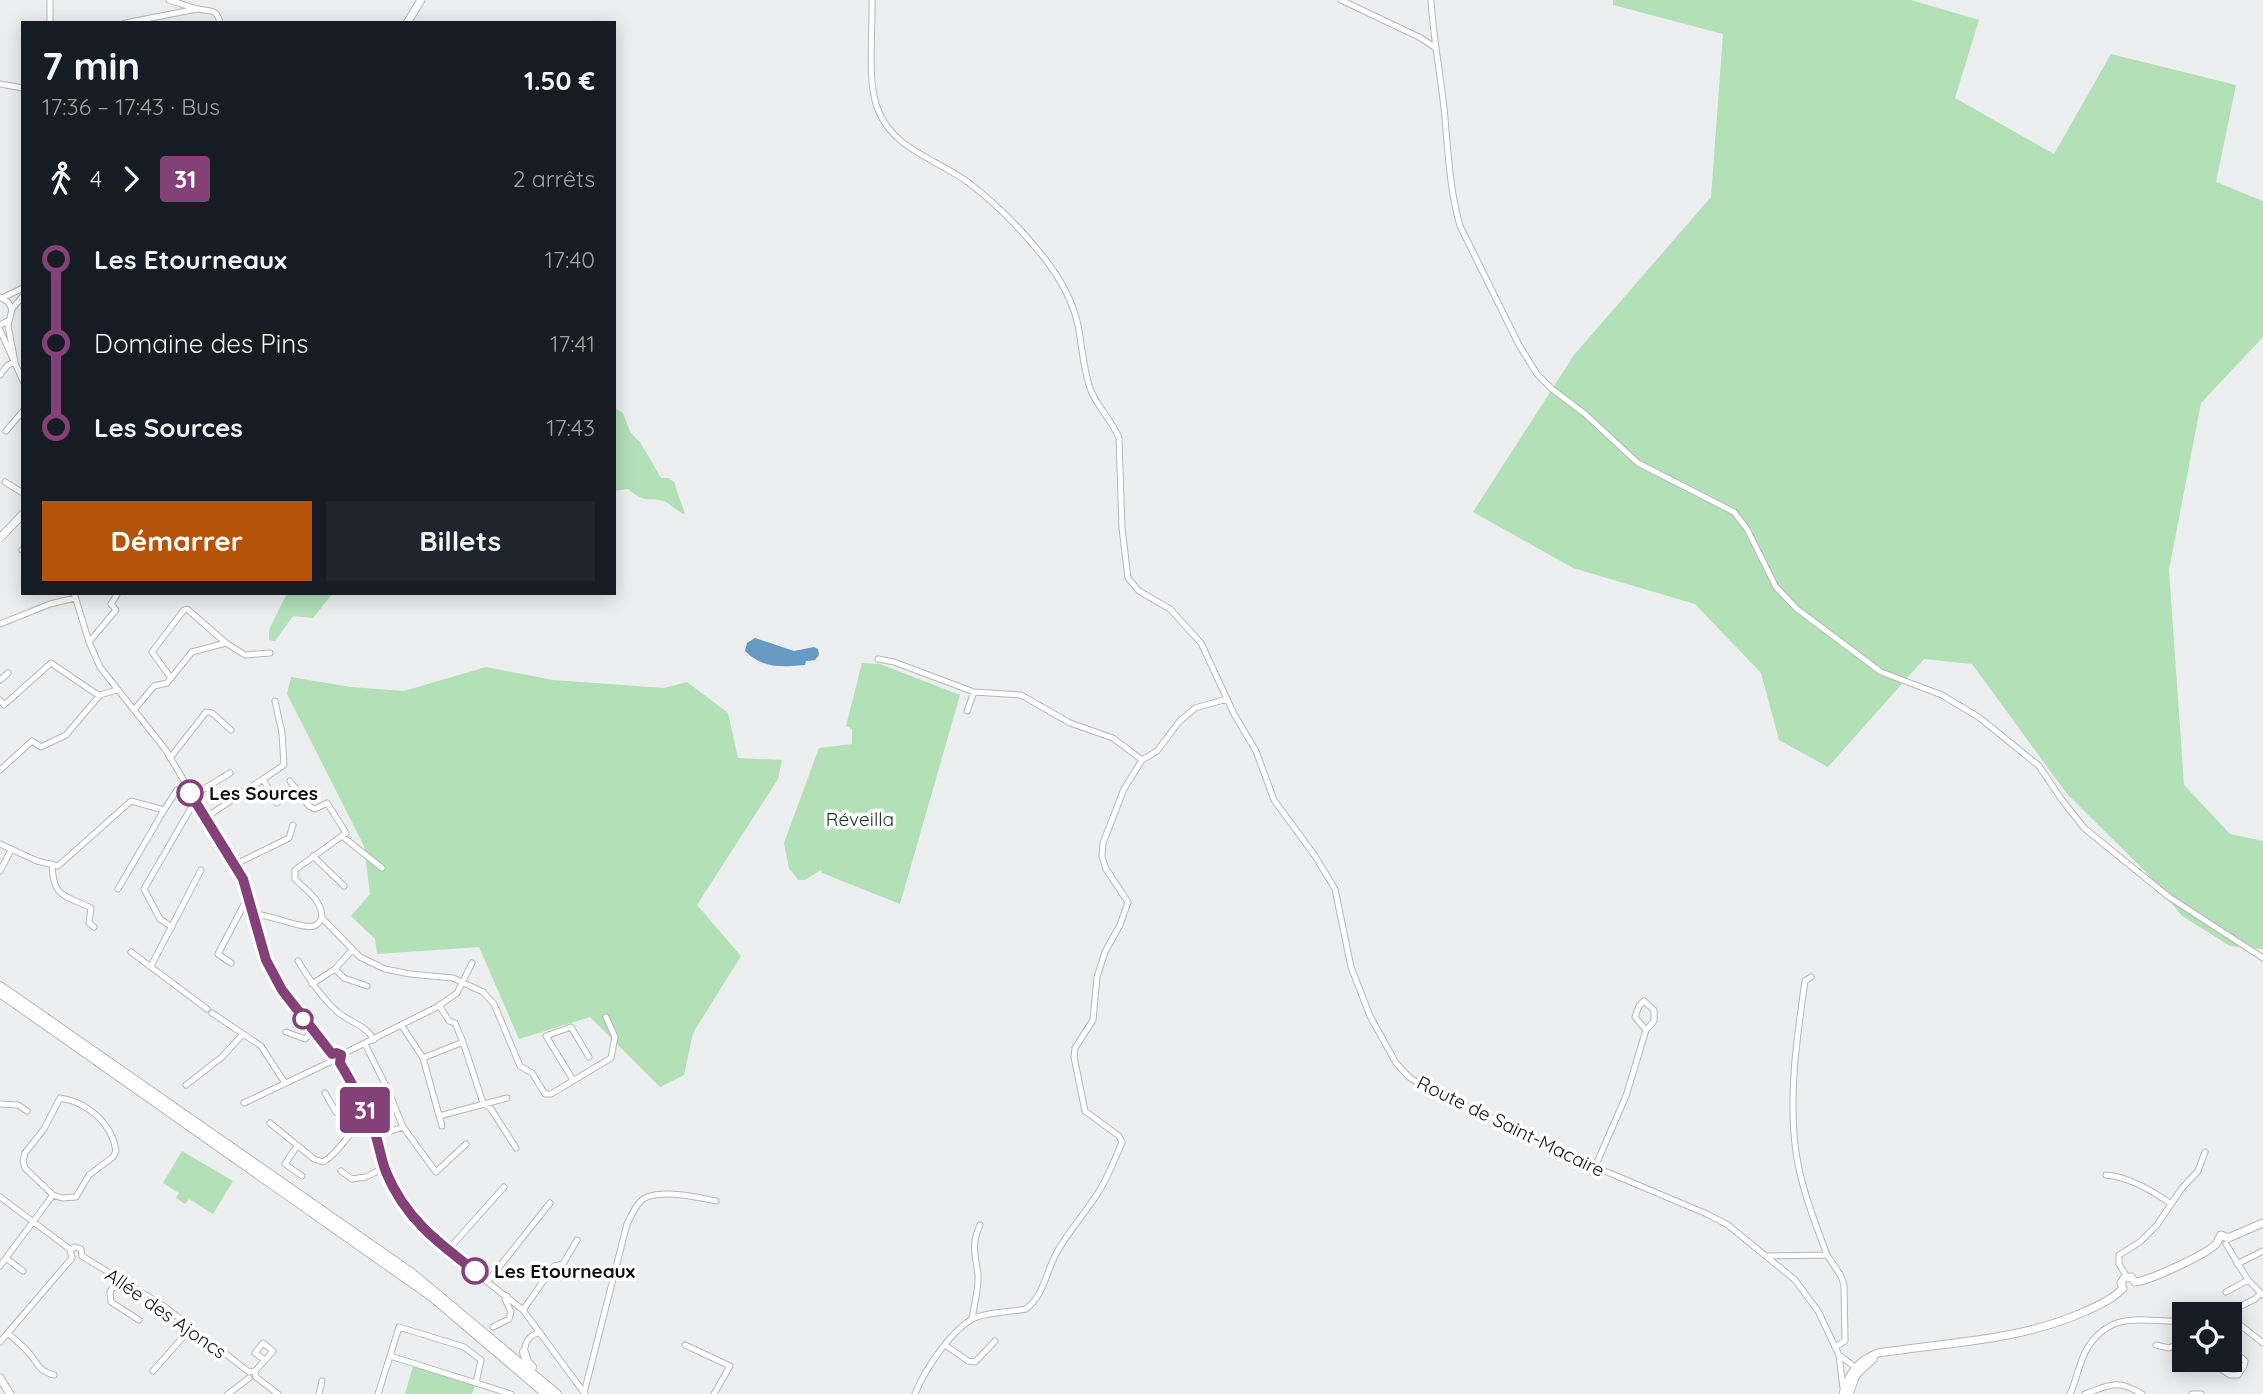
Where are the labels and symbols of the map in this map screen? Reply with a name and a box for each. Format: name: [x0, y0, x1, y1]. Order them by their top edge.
marker: Les Sources: [177, 780, 203, 806]
place label: Les Sources: [209, 781, 318, 805]
park label: Réveilla: [826, 807, 894, 831]
unlabelled marker: [293, 1009, 313, 1029]
street label: Route de Saint-Macaire: [1413, 1070, 1609, 1182]
line badge: 31: [334, 1087, 396, 1133]
marker: Les Etourneaux: [462, 1258, 488, 1284]
place label: Les Etourneaux: [494, 1259, 635, 1283]
street label: Allée des Ajoncs: [101, 1262, 231, 1364]

